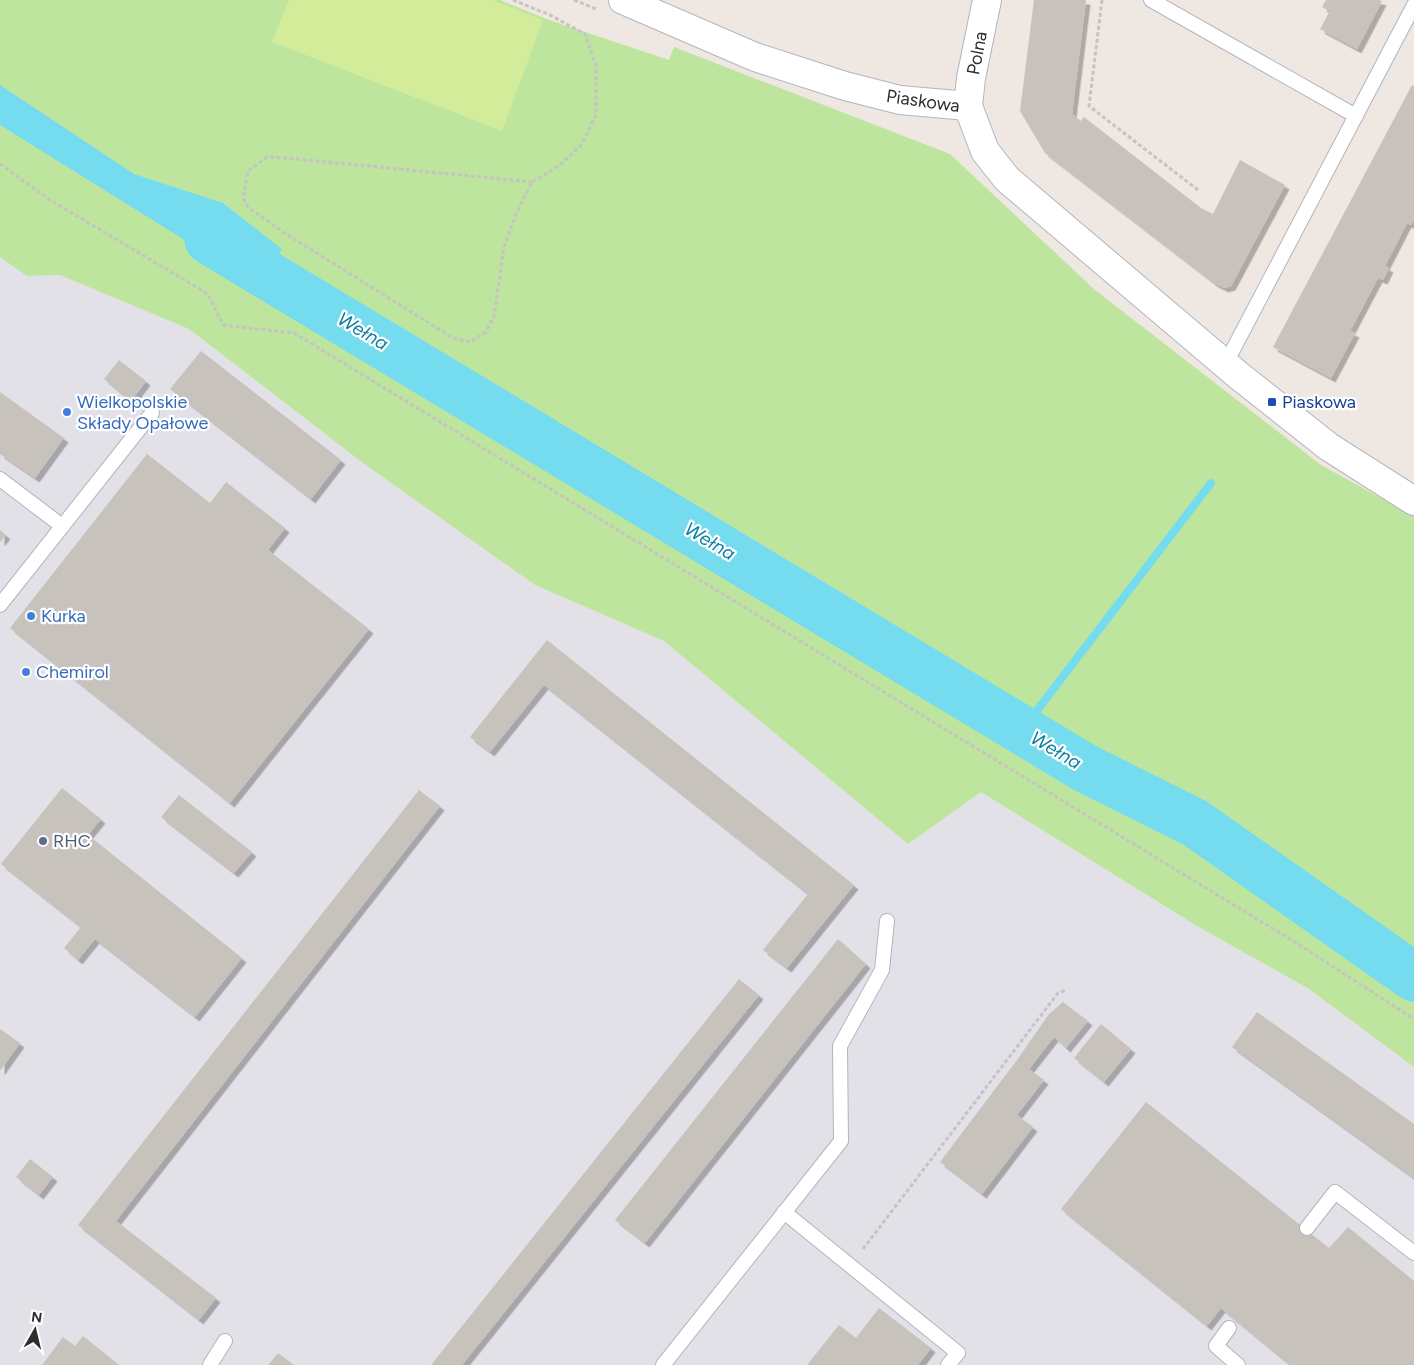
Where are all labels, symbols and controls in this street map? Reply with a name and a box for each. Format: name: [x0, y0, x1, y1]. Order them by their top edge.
street label: Polna: [962, 29, 992, 77]
street label: Piaskowa: [885, 85, 961, 117]
water label: Wełna: [334, 307, 392, 355]
place label: Wielkopolskie Składy Opałowe: [77, 391, 208, 434]
place label: Piaskowa: [1282, 391, 1356, 413]
marker: Piaskowa: [1266, 396, 1278, 408]
marker: Wielkopolskie Składy Opałowe: [61, 406, 73, 418]
water label: Wełna: [681, 517, 739, 565]
place label: Kurka: [41, 605, 86, 627]
marker: Kurka: [25, 610, 37, 622]
place label: Chemirol: [36, 661, 109, 683]
marker: Chemirol: [20, 666, 32, 678]
water label: Wełna: [1027, 726, 1085, 774]
place label: RHC: [53, 830, 91, 852]
marker: RHC: [37, 835, 49, 847]
north arrow: [10, 1305, 60, 1355]
text: N: [30, 1308, 43, 1327]

